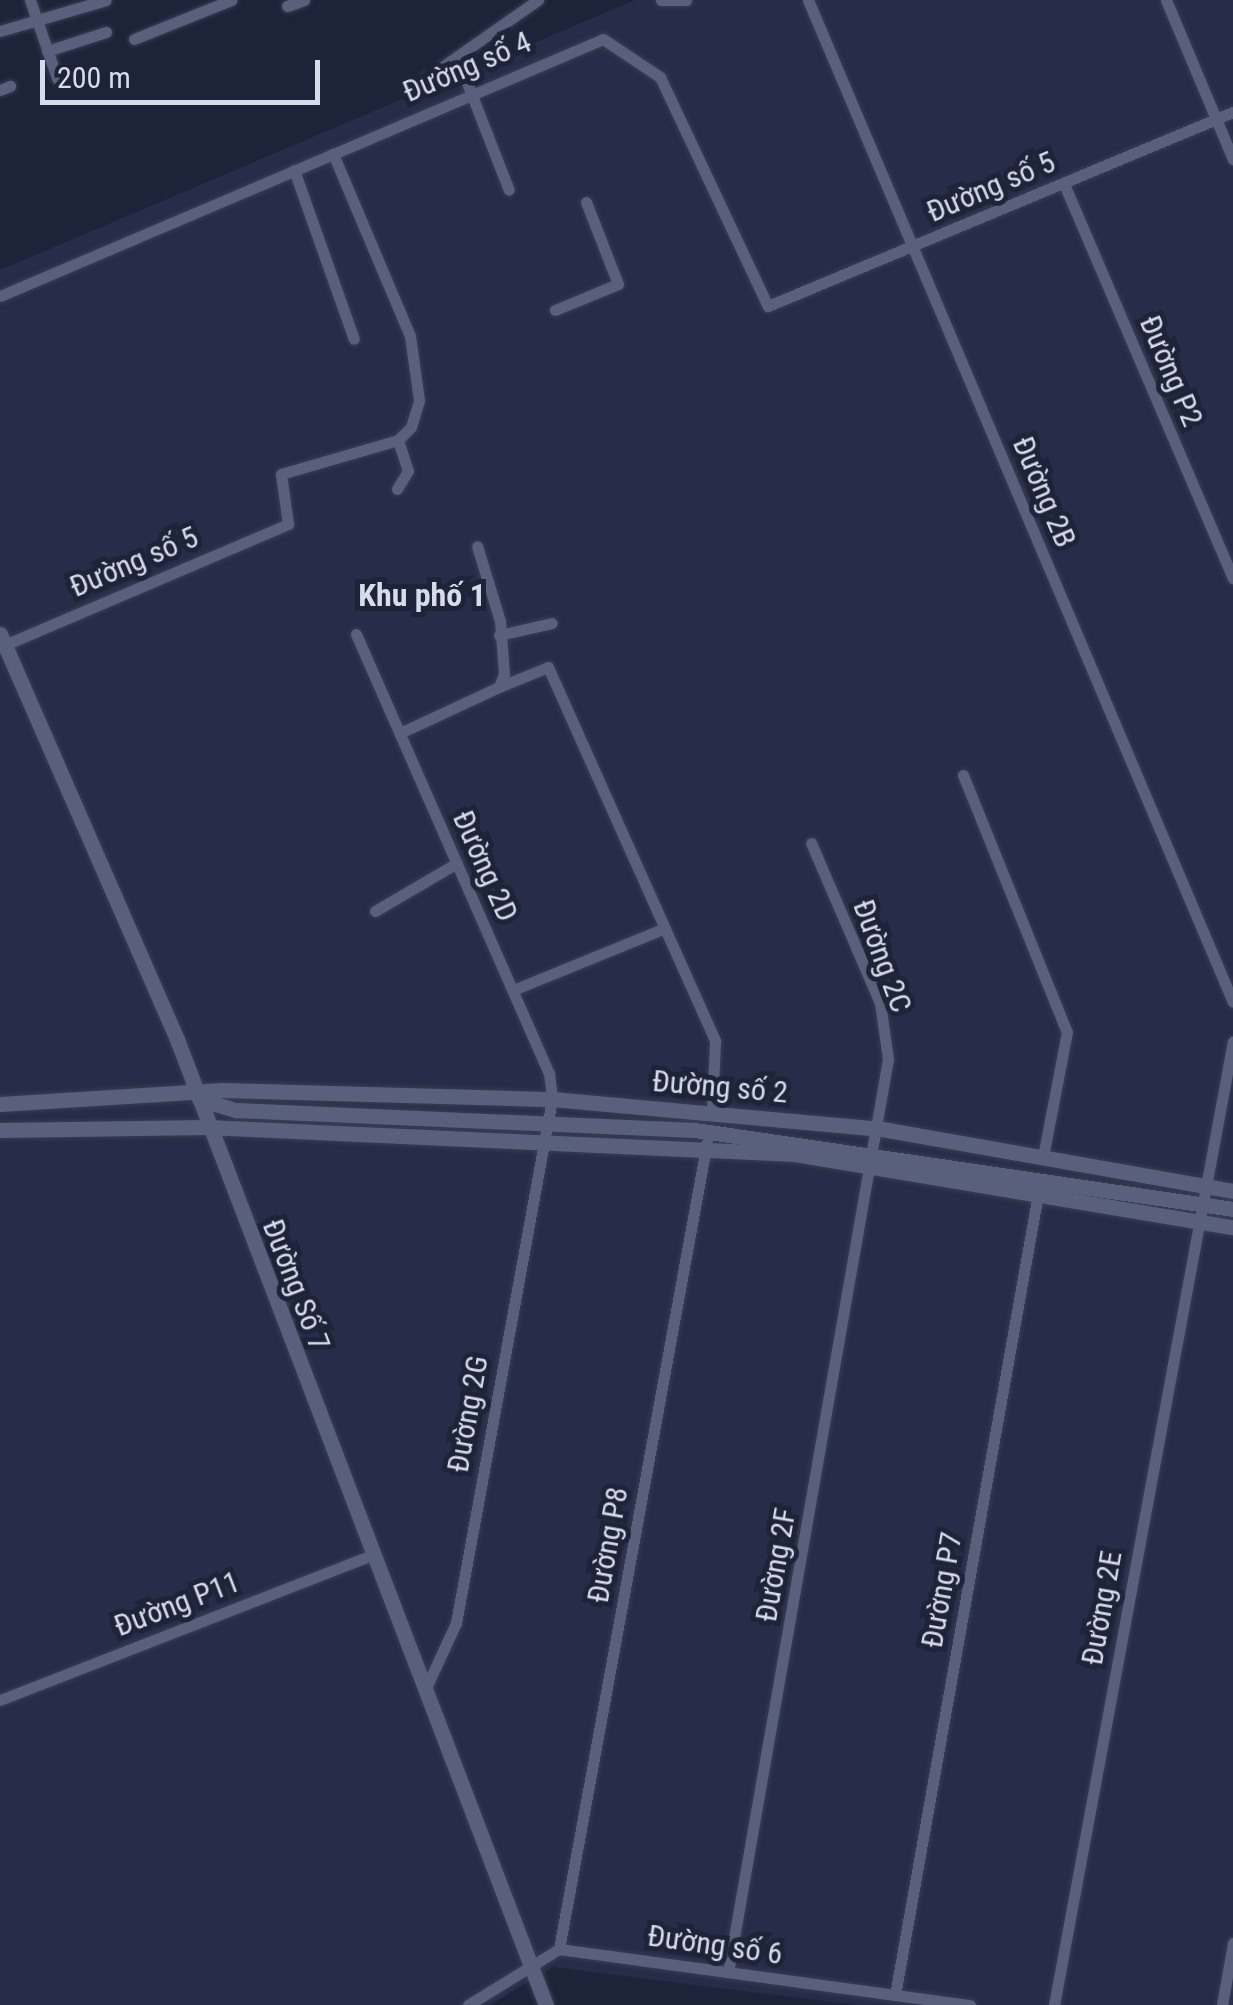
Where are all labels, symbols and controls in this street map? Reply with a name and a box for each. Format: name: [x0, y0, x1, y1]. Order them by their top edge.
street label: Đường số 4: [397, 24, 537, 110]
scale bar: [45, 40, 325, 102]
text: 200 m: [57, 60, 131, 95]
street label: Đường số 5: [921, 144, 1061, 230]
street label: Đường P2: [1132, 310, 1210, 432]
street label: Đường 2B: [1005, 431, 1083, 553]
street label: Đường số 5: [64, 519, 204, 605]
district label: Khu phố 1: [358, 576, 486, 614]
street label: Đường 2D: [445, 805, 525, 927]
street label: Đường 2C: [845, 895, 919, 1017]
street label: Đường số 2: [651, 1063, 789, 1111]
street label: Đường Số 7: [255, 1214, 337, 1356]
street label: Đường 2G: [440, 1353, 496, 1475]
street label: Đường P8: [580, 1484, 636, 1606]
street label: Đường 2F: [748, 1505, 804, 1625]
street label: Đường P7: [914, 1529, 970, 1651]
street label: Đường 2E: [1074, 1548, 1130, 1668]
street label: Đường P11: [109, 1564, 245, 1644]
street label: Đường số 6: [645, 1918, 785, 1972]

